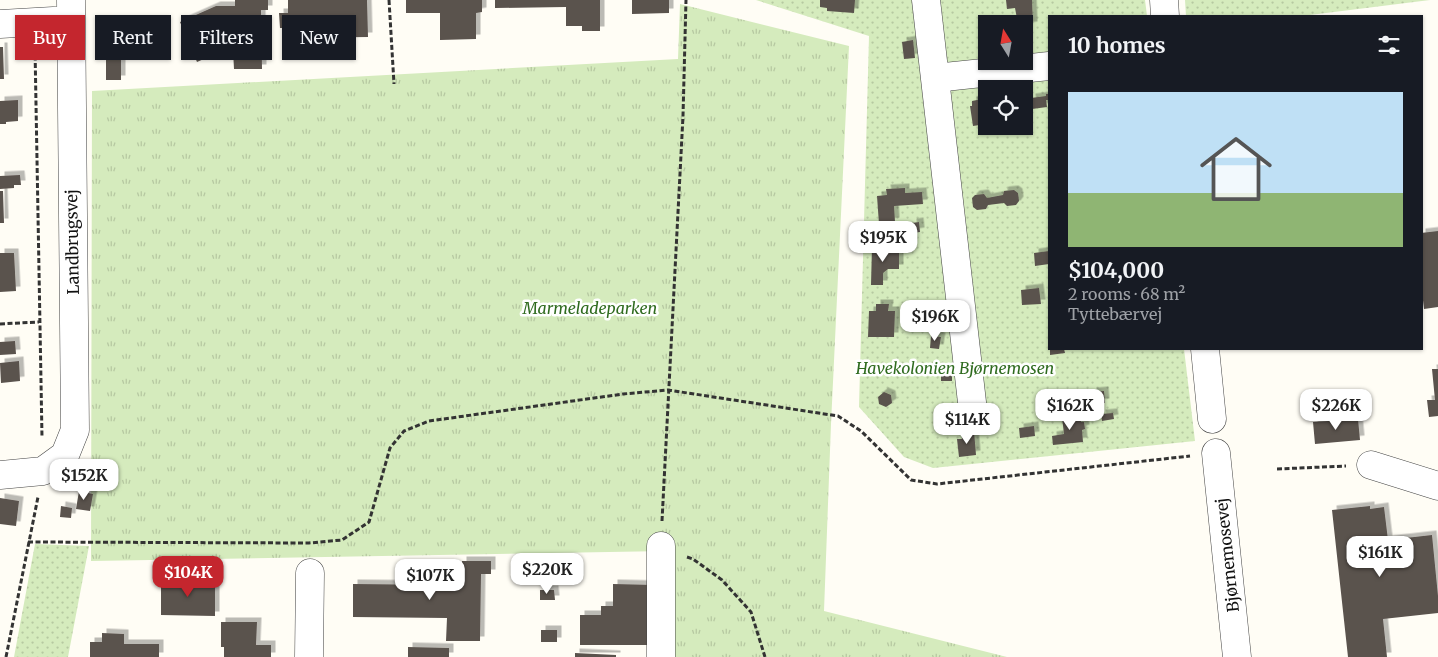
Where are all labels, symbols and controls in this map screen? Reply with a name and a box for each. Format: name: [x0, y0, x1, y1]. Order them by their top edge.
chip: Buy: [15, 15, 85, 60]
chip: Rent: [95, 15, 171, 60]
chip: Filters: [181, 15, 272, 60]
chip: New: [282, 15, 356, 60]
north arrow: [978, 15, 1032, 70]
map controls: [978, 15, 1033, 135]
icon: filters: [1375, 31, 1403, 59]
text: 10 homes: [1068, 32, 1166, 59]
button: locate: [978, 80, 1033, 135]
icon: home: [1191, 124, 1281, 214]
street label: Landbrugsvej: [61, 189, 83, 295]
pin: $195K: [848, 220, 918, 263]
text: $195K: [859, 227, 907, 247]
text: $104,000: [1068, 257, 1164, 284]
text: 2 rooms · 68 m²: [1068, 284, 1185, 304]
park label: Marmeladeparken: [522, 298, 657, 318]
pin: $196K: [900, 300, 970, 342]
text: Tyttebærvej: [1068, 304, 1162, 324]
text: $196K: [911, 306, 959, 326]
park label: Havekolonien Bjørnemosen: [855, 358, 1054, 378]
pin: $162K: [1035, 388, 1105, 431]
pin: $226K: [1301, 388, 1371, 431]
text: $162K: [1046, 395, 1094, 415]
text: $226K: [1311, 395, 1361, 415]
pin: $114K: [932, 402, 1002, 445]
text: $114K: [944, 409, 990, 429]
pin: $152K: [49, 458, 119, 501]
text: $152K: [60, 465, 108, 485]
street label: Bjørnemosevej: [1211, 497, 1243, 613]
pin: $161K: [1345, 536, 1415, 578]
text: $161K: [1358, 542, 1402, 562]
pin: $220K: [512, 552, 582, 595]
pin: $104K: [153, 556, 223, 598]
pin: $107K: [395, 558, 465, 601]
text: $220K: [522, 559, 572, 579]
text: $104K: [164, 562, 212, 582]
text: $107K: [406, 565, 454, 585]

